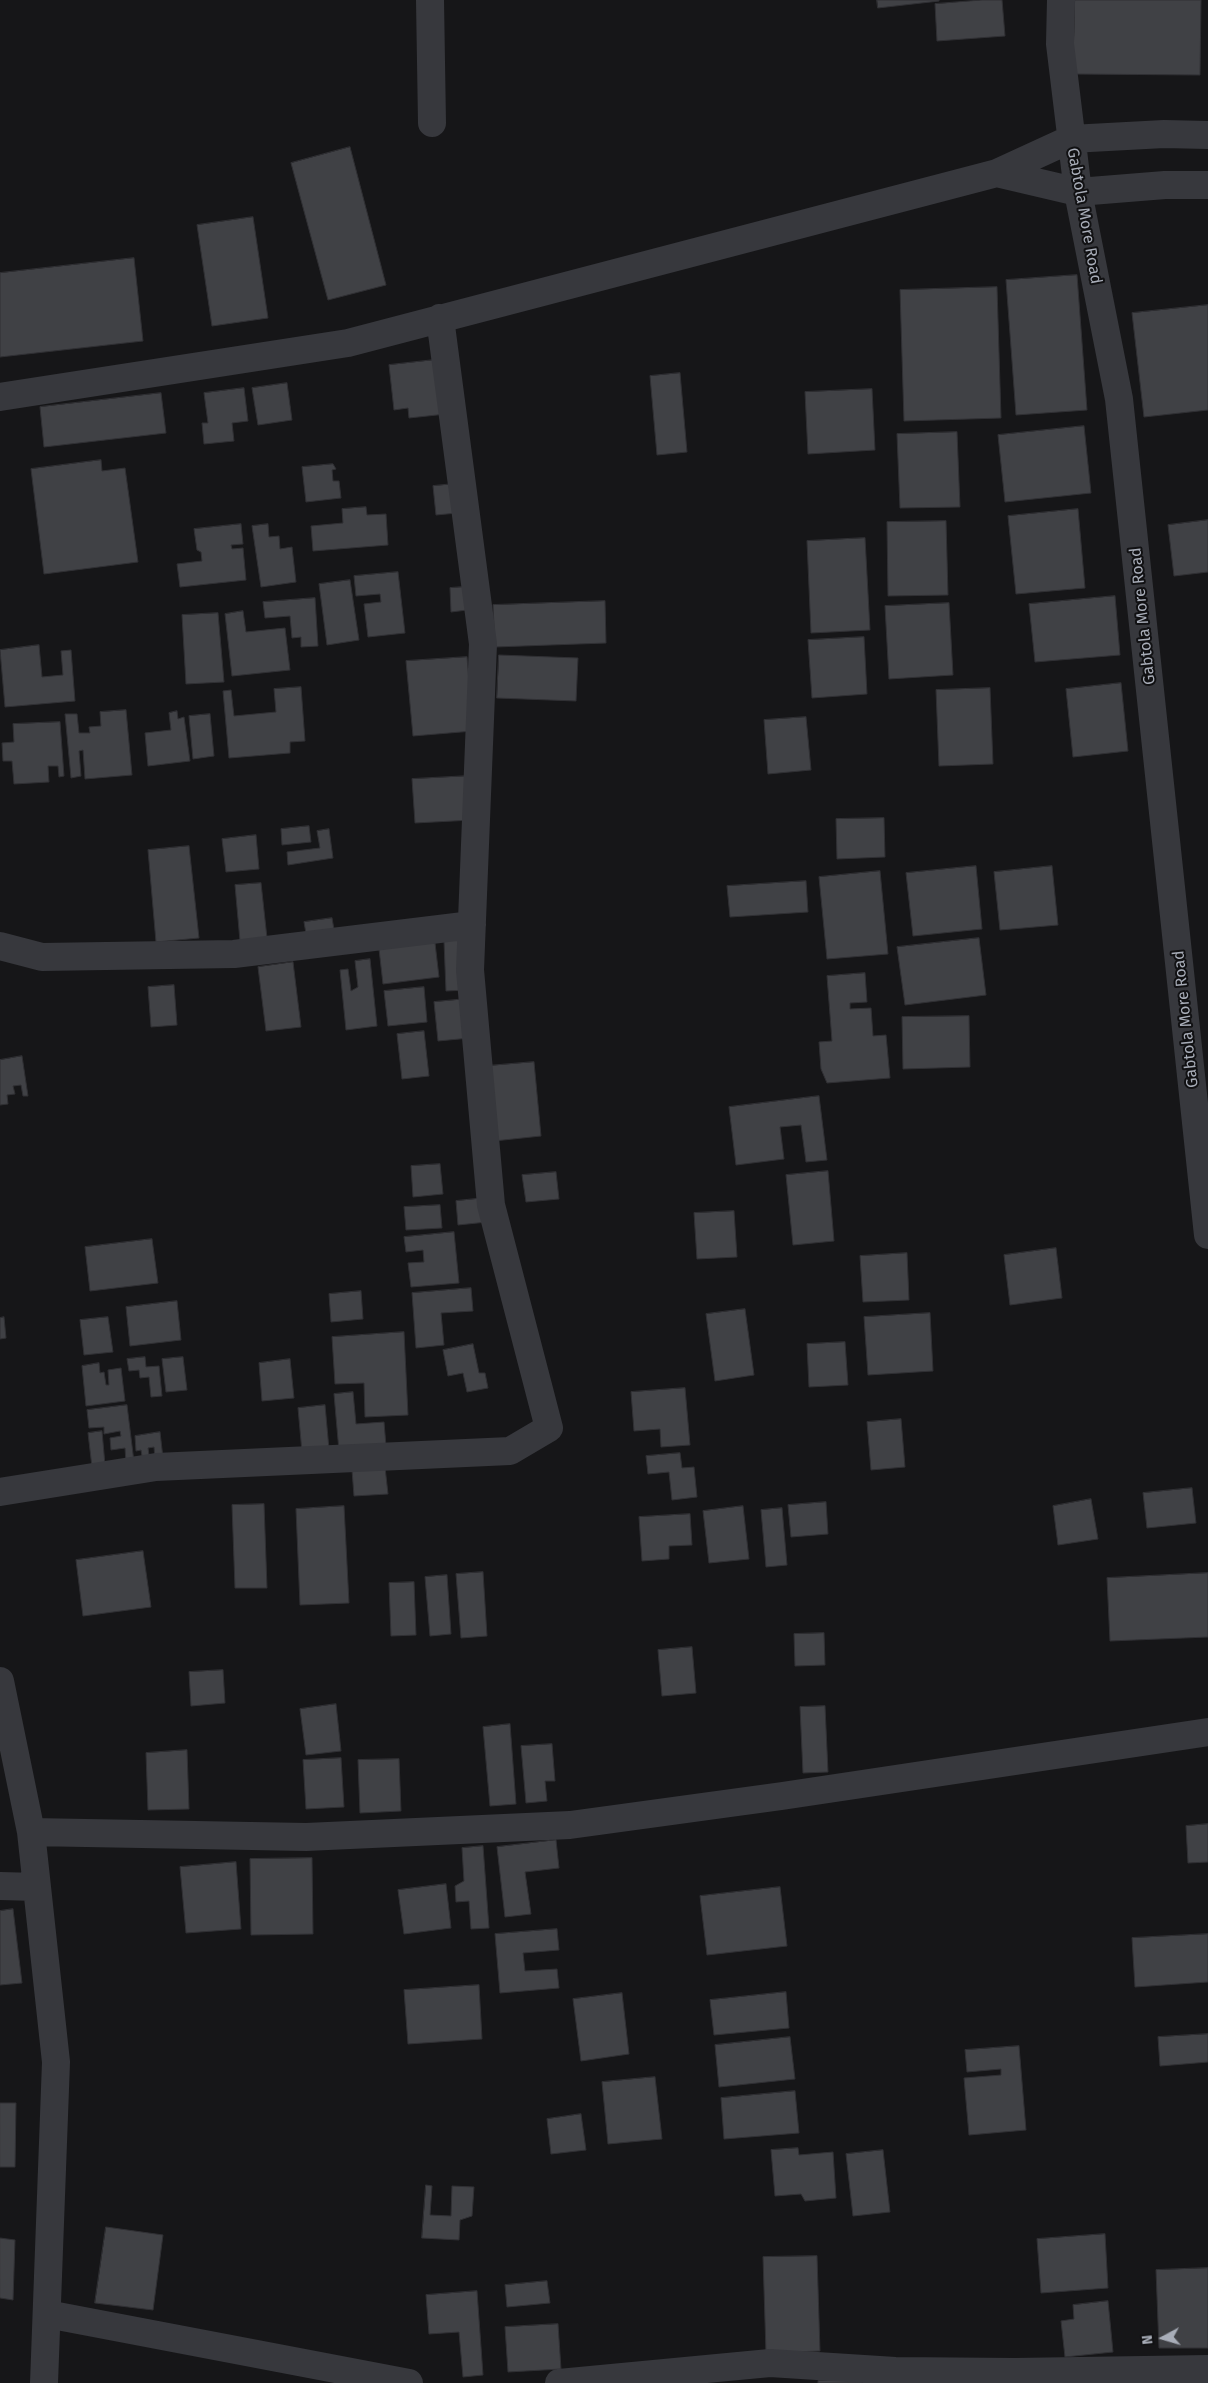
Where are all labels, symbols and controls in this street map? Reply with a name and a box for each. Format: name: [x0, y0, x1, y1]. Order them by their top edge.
street label: Gabtola More Road: [1063, 146, 1105, 286]
street label: Gabtola More Road: [1126, 546, 1160, 686]
street label: Gabtola More Road: [1169, 949, 1203, 1089]
north arrow: [1138, 2313, 1188, 2363]
text: N: [1139, 2334, 1157, 2345]

